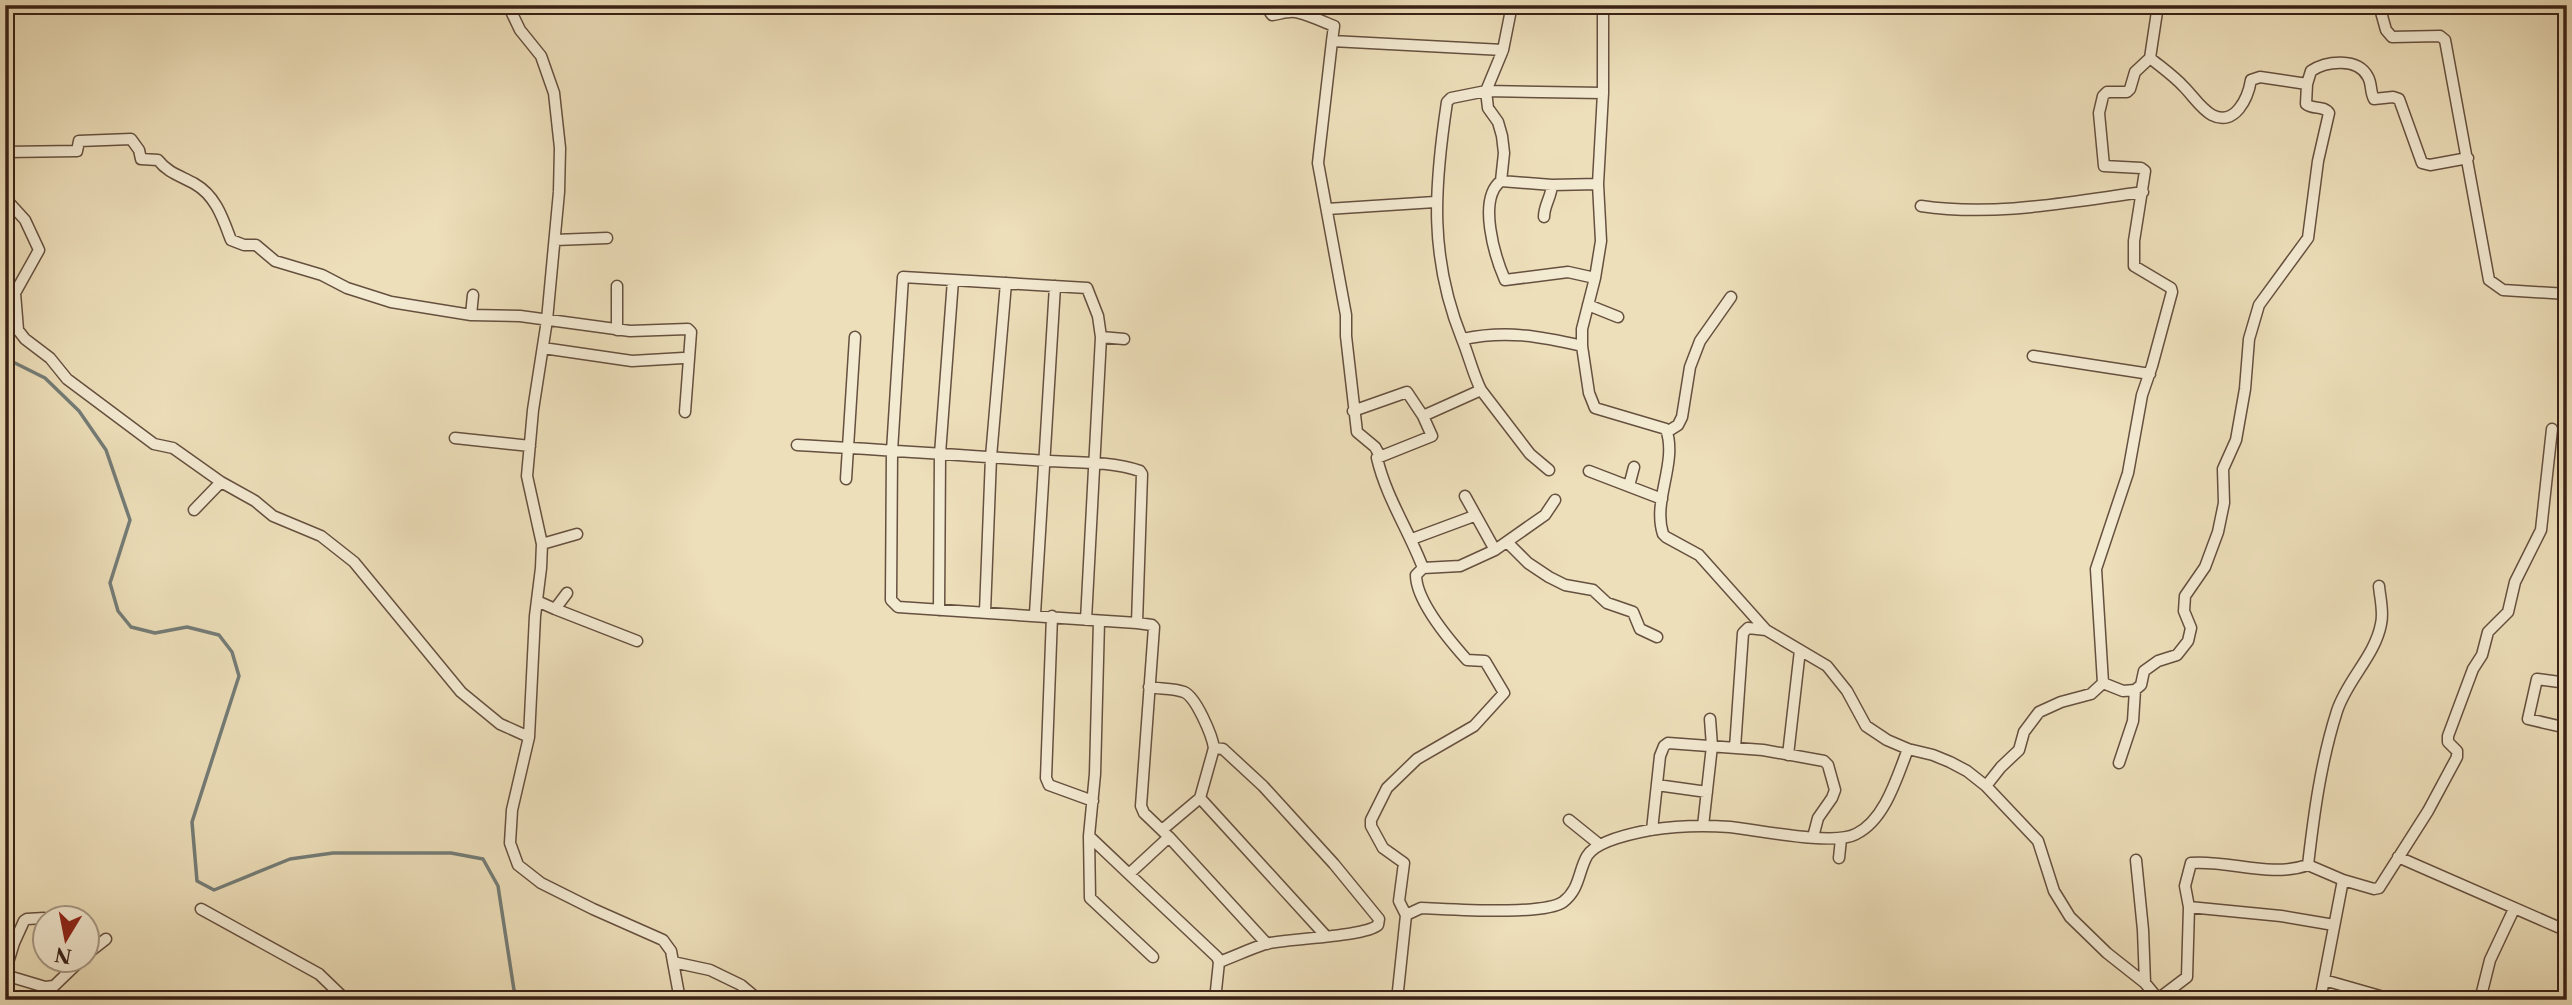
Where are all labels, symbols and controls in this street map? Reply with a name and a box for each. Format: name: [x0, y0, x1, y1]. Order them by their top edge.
north arrow: [32, 904, 102, 974]
text: N: [53, 942, 73, 968]

